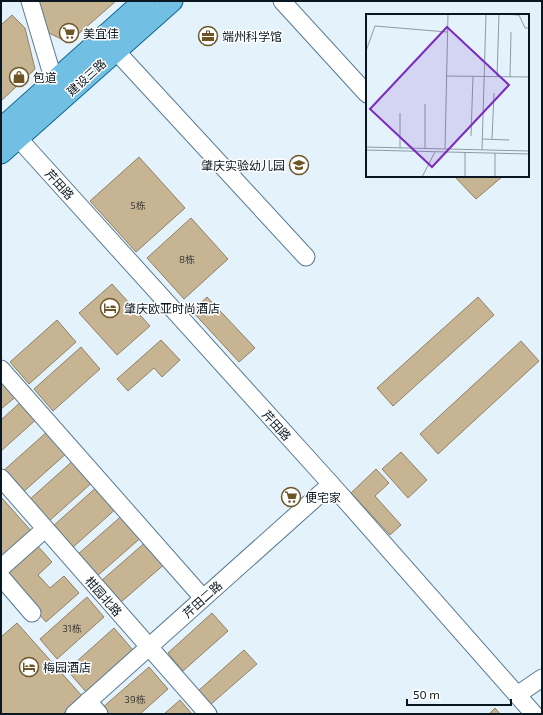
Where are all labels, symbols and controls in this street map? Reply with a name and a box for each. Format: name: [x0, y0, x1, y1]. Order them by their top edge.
inset map: [366, 14, 529, 177]
supermarket icon: 美宜佳: [58, 22, 80, 44]
office icon: 端州科学馆: [197, 25, 219, 47]
place label: 美宜佳: [83, 26, 119, 40]
place label: 端州科学馆: [222, 29, 282, 43]
street label: 建设三路: [63, 56, 109, 98]
shop icon: 包道: [8, 66, 30, 88]
place label: 包道: [33, 70, 57, 84]
school or university icon: 肇庆实验幼儿园: [288, 154, 310, 176]
place label: 肇庆实验幼儿园: [201, 158, 285, 172]
street label: 芹田路: [43, 166, 77, 202]
house number: 5栋: [130, 199, 146, 211]
house number: 8栋: [179, 253, 195, 265]
hotel icon: 肇庆欧亚时尚酒店: [99, 297, 121, 319]
place label: 肇庆欧亚时尚酒店: [124, 301, 220, 315]
street label: 芹田路: [260, 407, 294, 443]
supermarket icon: 便宅家: [280, 486, 302, 508]
place label: 便宅家: [305, 490, 341, 504]
street label: 柑园北路: [83, 573, 125, 619]
street label: 芹田二路: [179, 578, 225, 620]
house number: 31栋: [62, 622, 82, 634]
hotel icon: 梅园酒店: [18, 656, 40, 678]
place label: 梅园酒店: [43, 660, 91, 674]
scale bar: [407, 681, 511, 707]
text: 50 m: [413, 687, 440, 701]
house number: 39栋: [124, 693, 146, 705]

